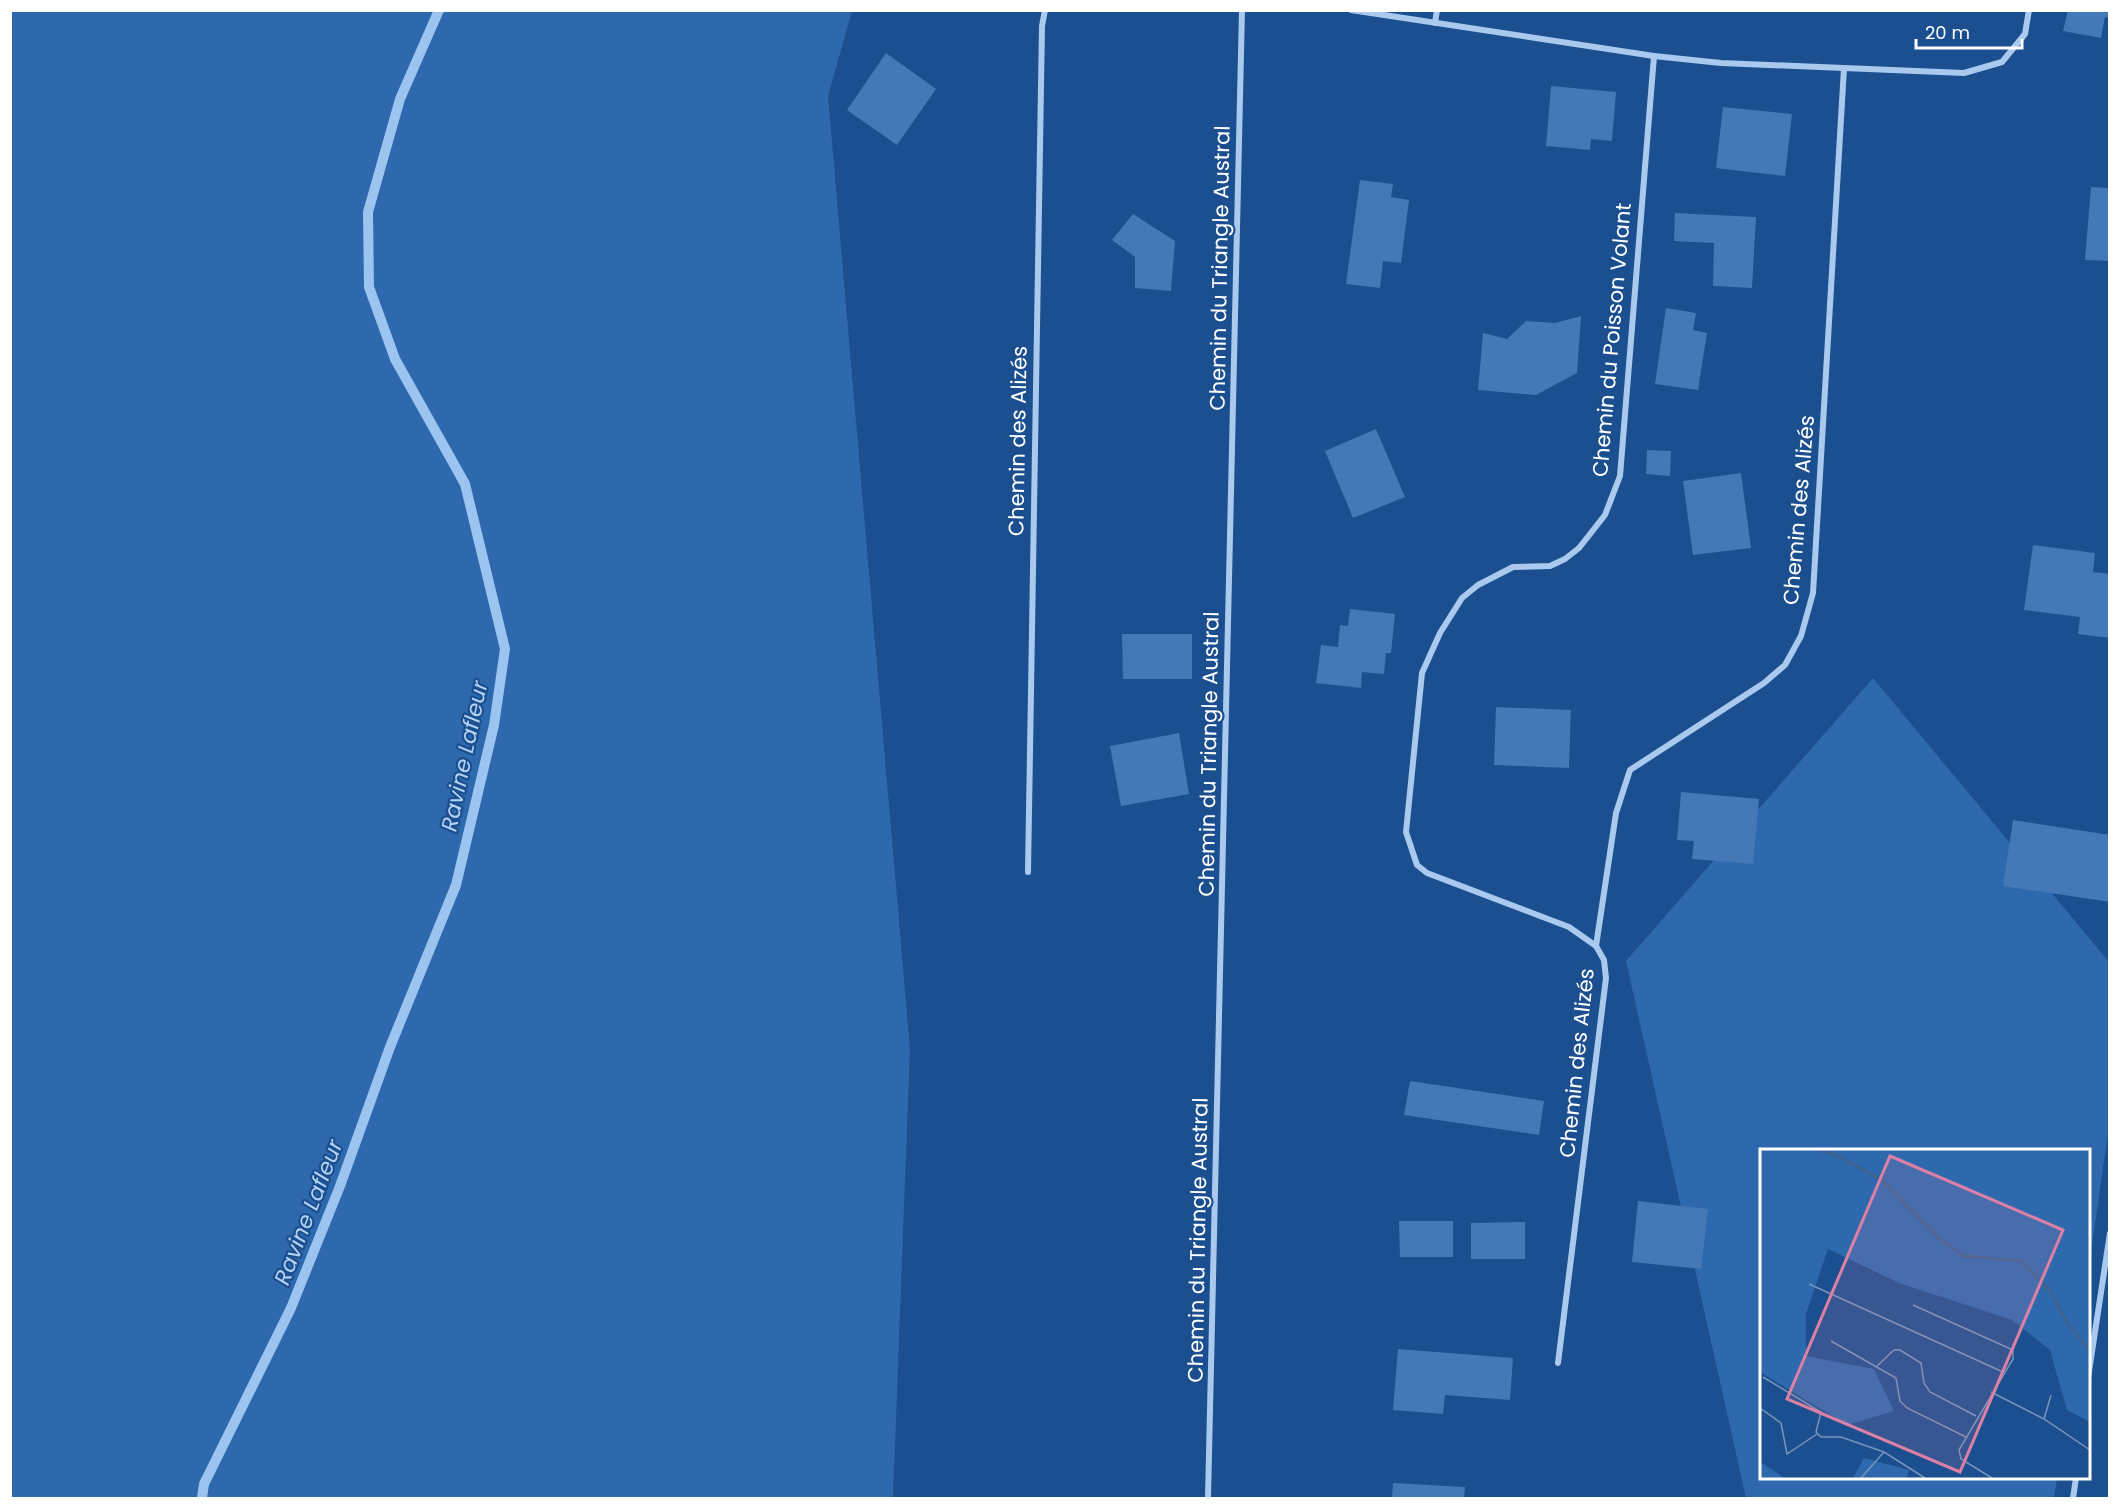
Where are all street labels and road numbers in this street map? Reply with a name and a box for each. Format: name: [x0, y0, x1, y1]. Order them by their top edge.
street label: Chemin du Triangle Austral: [1203, 125, 1236, 411]
street label: Chemin du Poisson Volant: [1585, 202, 1638, 478]
street label: Chemin des Alizés: [1001, 346, 1034, 536]
street label: Chemin des Alizés: [1776, 414, 1821, 606]
street label: Chemin du Triangle Austral: [1192, 611, 1225, 897]
street label: Chemin des Alizés: [1552, 967, 1601, 1159]
street label: Chemin du Triangle Austral: [1181, 1097, 1214, 1383]

